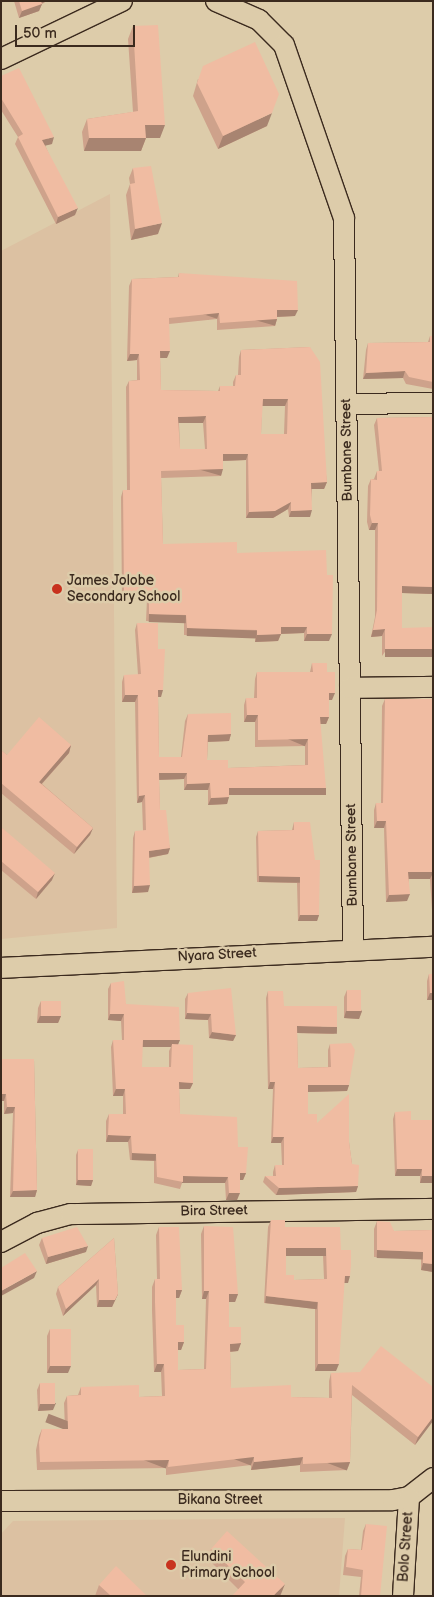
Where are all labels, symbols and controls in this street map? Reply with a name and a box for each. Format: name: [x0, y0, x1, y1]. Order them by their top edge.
scale bar: [18, 15, 138, 47]
text: 50 m: [23, 24, 57, 43]
street label: Bumbane Street: [338, 398, 356, 502]
place label: James Jolobe Secondary School: [67, 573, 182, 606]
marker: James Jolobe Secondary School: [51, 583, 63, 595]
street label: Bumbane Street: [343, 803, 361, 907]
street label: Nyara Street: [177, 945, 257, 965]
street label: Bira Street: [180, 1202, 248, 1220]
street label: Bikana Street: [177, 1492, 263, 1508]
street label: Bolo Street: [395, 1511, 417, 1583]
place label: Elundini Primary School: [181, 1549, 276, 1581]
marker: Elundini Primary School: [165, 1559, 177, 1571]

